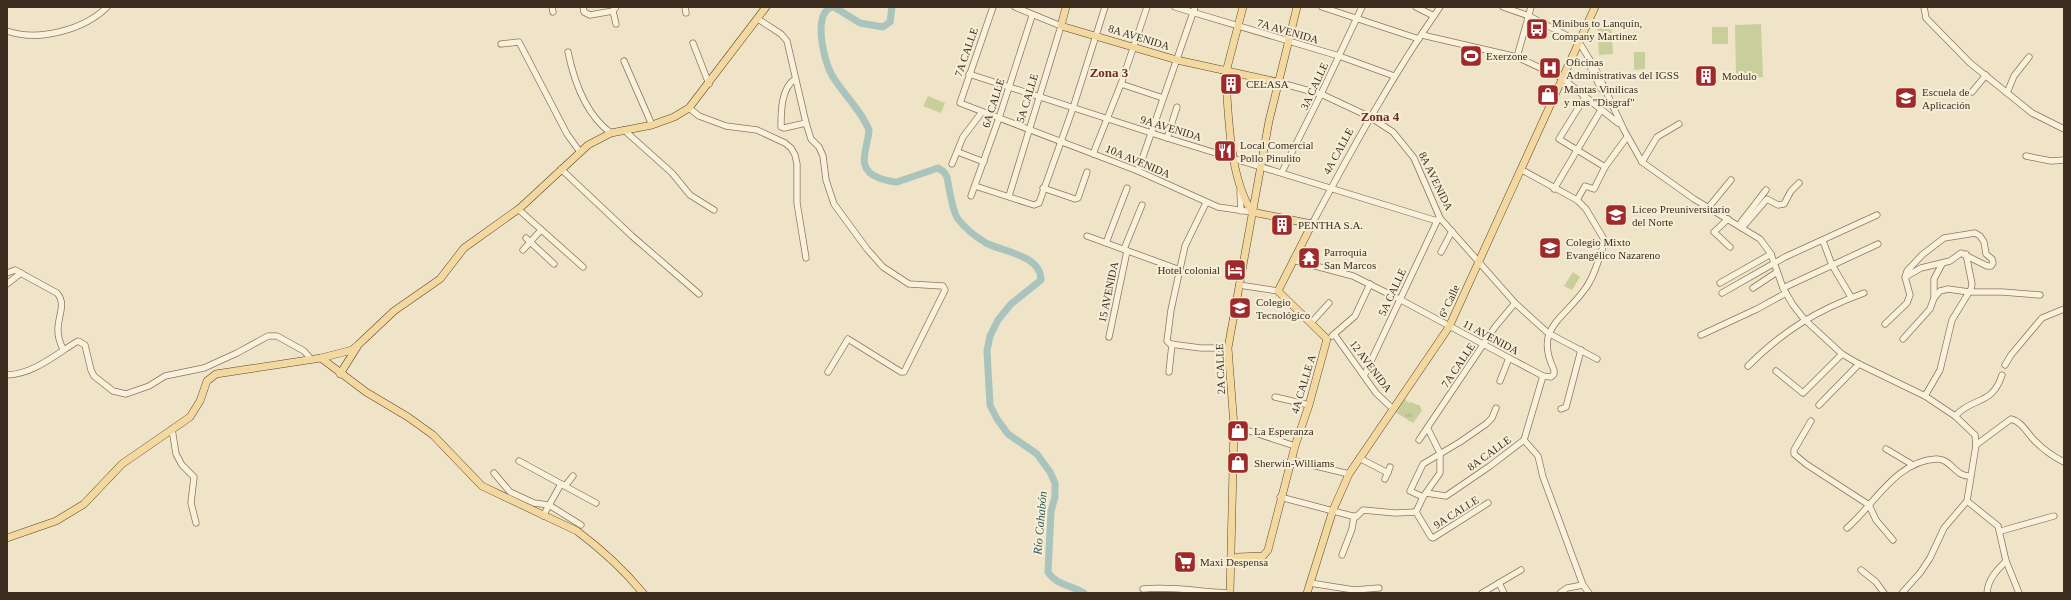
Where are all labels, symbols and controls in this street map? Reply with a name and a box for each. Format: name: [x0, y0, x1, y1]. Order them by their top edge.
street label: 7A AVENIDA: [1256, 16, 1320, 46]
bus stop icon: Minibus to Lanquín, Company Martinez: [1524, 16, 1550, 42]
place label: Minibus to Lanquín, Company Martinez: [1552, 17, 1642, 42]
street label: 8A AVENIDA: [1107, 22, 1171, 52]
street label: 7A CALLE: [952, 26, 980, 78]
sports icon: Exerzone: [1458, 43, 1484, 69]
place label: Exerzone: [1486, 50, 1528, 62]
hospital icon: Oficinas Administrativas del IGSS: [1537, 55, 1563, 81]
place label: Oficinas Administrativas del IGSS: [1566, 56, 1679, 81]
street label: 3A CALLE: [1298, 60, 1330, 112]
building icon: Modulo: [1693, 63, 1719, 89]
district label: Zona 3: [1090, 65, 1129, 80]
place label: Modulo: [1722, 70, 1757, 82]
building icon: CELASA: [1218, 71, 1244, 97]
street label: 5A CALLE: [1014, 72, 1040, 124]
street label: 6A CALLE: [979, 77, 1007, 129]
place label: CELASA: [1246, 78, 1289, 90]
shop icon: Mantas Vinilicas y mas "Disgraf": [1535, 82, 1561, 108]
place label: Mantas Vinilicas y mas "Disgraf": [1564, 83, 1638, 108]
school or university icon: Escuela de Aplicación: [1893, 85, 1919, 111]
place label: Escuela de Aplicación: [1922, 86, 1971, 111]
district label: Zona 4: [1361, 109, 1400, 124]
street label: 9A AVENIDA: [1139, 113, 1203, 143]
street label: 4A CALLE: [1320, 126, 1356, 176]
restaurant icon: Local Comercial Pollo Pinulito: [1212, 138, 1238, 164]
place label: Local Comercial Pollo Pinulito: [1240, 139, 1314, 164]
street label: 10A AVENIDA: [1104, 142, 1172, 180]
street label: 8A AVENIDA: [1417, 150, 1455, 212]
school or university icon: Liceo Preuniversitario del Norte: [1603, 202, 1629, 228]
place label: Liceo Preuniversitario del Norte: [1632, 203, 1731, 228]
building icon: PENTHA S.A.: [1269, 212, 1295, 238]
place label: PENTHA S.A.: [1298, 219, 1363, 231]
school or university icon: Colegio Mixto Evangélico Nazareno: [1537, 235, 1563, 261]
place label: Colegio Mixto Evangélico Nazareno: [1566, 236, 1661, 261]
temple icon: Parroquia San Marcos: [1296, 245, 1322, 271]
place label: Parroquia San Marcos: [1324, 246, 1376, 271]
hotel icon: Hotel colonial: [1222, 257, 1248, 283]
street label: 15 AVENIDA: [1096, 260, 1120, 323]
place label: Hotel colonial: [1157, 264, 1220, 276]
street label: 5A CALLE: [1376, 266, 1408, 318]
street label: 6ª Calle: [1436, 283, 1462, 319]
school or university icon: Colegio Tecnológico: [1227, 295, 1253, 321]
place label: Colegio Tecnológico: [1256, 296, 1311, 321]
street label: 11 AVENIDA: [1461, 317, 1521, 357]
street label: 12 AVENIDA: [1348, 338, 1394, 394]
street label: 7A CALLE: [1439, 340, 1477, 390]
street label: 2A CALLE: [1213, 343, 1227, 395]
street label: 4A CALLE A: [1288, 353, 1318, 415]
shop icon: La Esperanza: [1225, 418, 1251, 444]
place label: La Esperanza: [1254, 425, 1314, 437]
street label: 8A CALLE: [1465, 433, 1513, 473]
shop icon: Sherwin-Williams: [1225, 450, 1251, 476]
place label: Sherwin-Williams: [1254, 457, 1334, 469]
water label: Río Cahabón: [1030, 491, 1050, 556]
street label: 9A CALLE: [1431, 493, 1481, 531]
supermarket icon: Maxi Despensa: [1172, 549, 1198, 575]
place label: Maxi Despensa: [1200, 556, 1268, 568]

